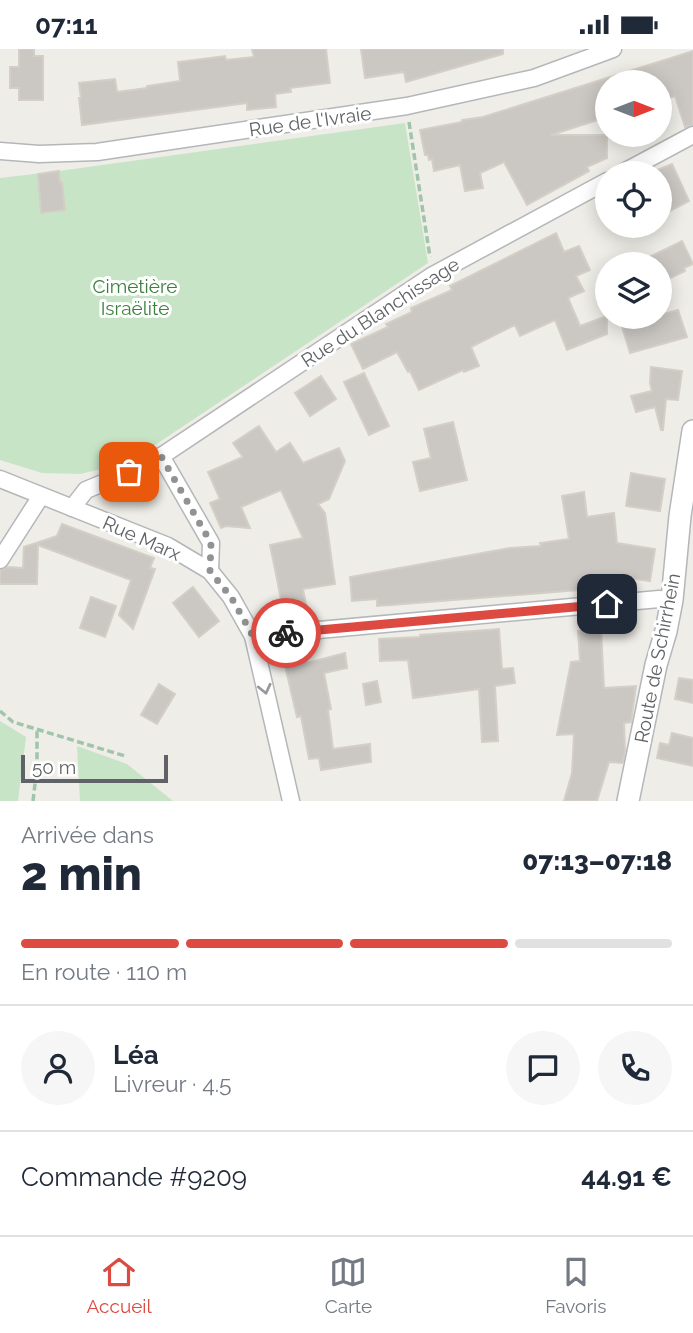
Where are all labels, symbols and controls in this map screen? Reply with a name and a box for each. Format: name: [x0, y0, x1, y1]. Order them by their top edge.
text: 07:11: [35, 10, 98, 40]
north arrow: [595, 70, 672, 147]
map controls: [595, 70, 672, 329]
street label: Rue de l'Ivraie: [248, 102, 372, 140]
button: locate: [595, 161, 672, 238]
button: layers: [595, 252, 672, 329]
street label: Rue du Blanchissage: [297, 253, 463, 371]
park label: Cimetière Israëlite: [93, 275, 177, 319]
pin: [99, 442, 159, 502]
icon: bag: [110, 453, 148, 491]
street label: Rue Marx: [100, 511, 185, 565]
street label: Route de Schirrhein: [630, 571, 684, 745]
pin: [577, 574, 637, 634]
icon: home: [588, 585, 626, 623]
courier: [251, 598, 321, 668]
icon: bike: [267, 614, 305, 652]
one-way arrow: [256, 683, 271, 695]
scale bar: [21, 752, 168, 784]
text: 50 m: [32, 756, 76, 778]
text: Arrivée dans: [21, 821, 154, 848]
text: 07:13–07:18: [522, 846, 672, 876]
text: 2 min: [21, 847, 142, 901]
text: En route · 110 m: [21, 958, 187, 985]
button: person: [21, 1031, 95, 1105]
button: chat: [506, 1031, 580, 1105]
button: phone: [598, 1031, 672, 1105]
text: Léa: [113, 1040, 159, 1070]
text: Livreur · 4.5: [113, 1070, 232, 1097]
text: Commande #9209: [21, 1162, 247, 1192]
text: 44.91 €: [581, 1162, 672, 1192]
tab: Accueil: [87, 1253, 152, 1317]
tab: Carte: [325, 1253, 372, 1317]
tab: Favoris: [545, 1253, 606, 1317]

